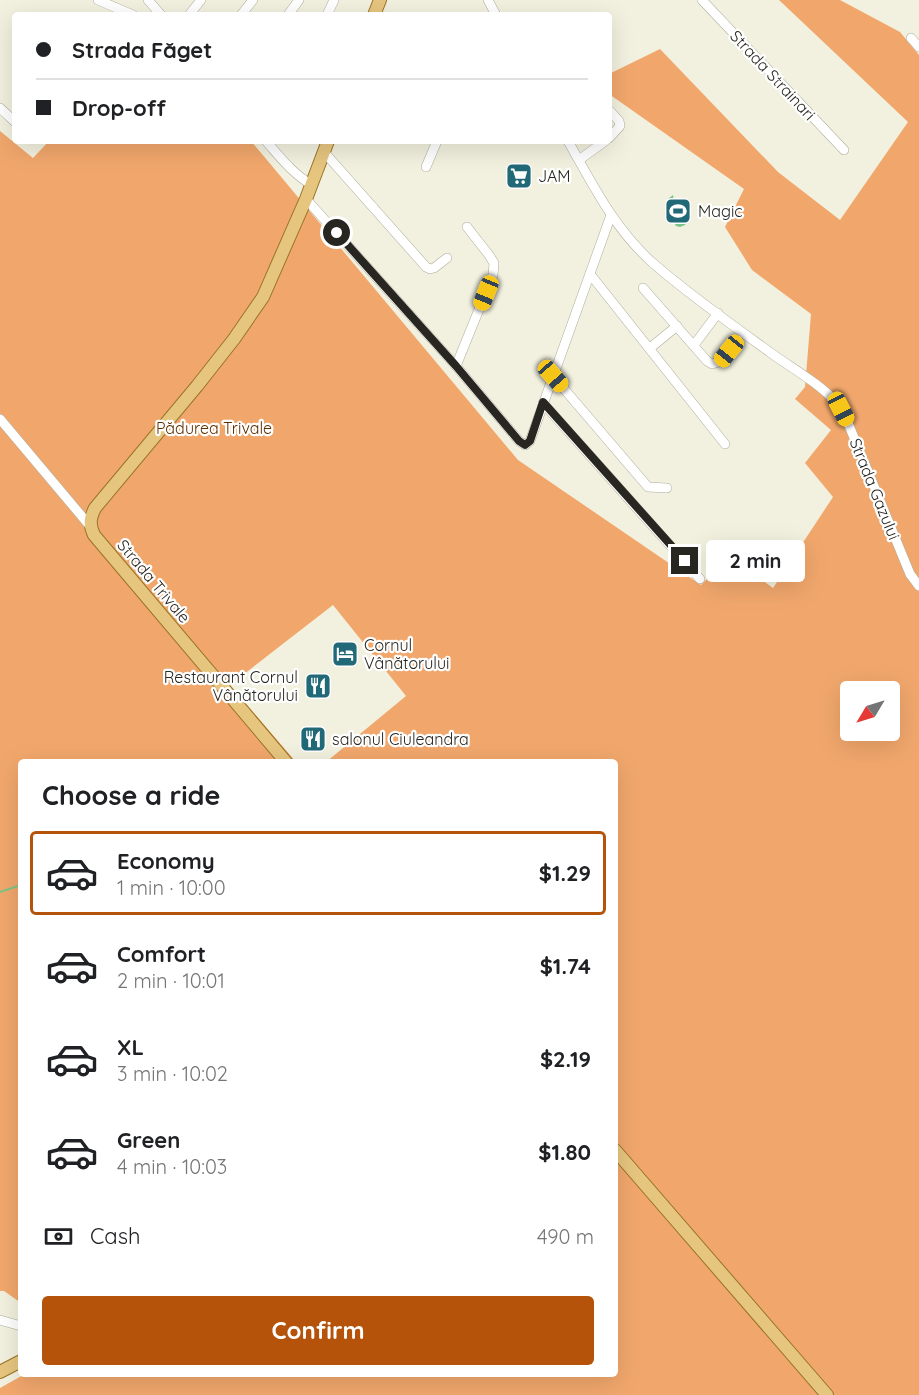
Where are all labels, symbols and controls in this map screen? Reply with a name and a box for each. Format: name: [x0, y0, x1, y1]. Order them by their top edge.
street label: Strada Strainari: [726, 26, 820, 124]
text: Strada Făget: [72, 36, 212, 64]
text: Drop-off: [72, 94, 166, 122]
supermarket icon: JAM: [504, 161, 534, 191]
place label: JAM: [538, 166, 571, 186]
sports icon: Magic: [663, 196, 693, 226]
place label: Magic: [698, 201, 743, 221]
route start: [323, 219, 350, 246]
car: [471, 273, 501, 313]
car: [711, 331, 747, 371]
car: [534, 357, 572, 395]
car: [825, 389, 857, 429]
park label: Pădurea Trivale: [156, 418, 272, 438]
street label: Strada Gazului: [846, 435, 904, 543]
street label: Strada Trivale: [113, 535, 195, 627]
callout: 2 min: [706, 540, 805, 582]
route end: [671, 547, 698, 574]
text: 2 min: [729, 548, 782, 573]
place label: Cornul Vânătorului: [364, 635, 449, 673]
hotel icon: Cornul Vânătorului: [330, 639, 360, 669]
place label: Restaurant Cornul Vânătorului: [164, 667, 298, 705]
restaurant icon: Restaurant Cornul Vânătorului: [303, 671, 333, 701]
north arrow: [840, 681, 900, 741]
map controls: [840, 681, 900, 741]
restaurant icon: salonul Ciuleandra: [298, 724, 328, 754]
place label: salonul Ciuleandra: [332, 729, 469, 749]
text: Choose a ride: [42, 778, 220, 812]
icon: car: [45, 846, 99, 900]
text: Economy: [117, 847, 215, 875]
text: $1.29: [539, 859, 591, 887]
text: 1 min · 10:00: [117, 875, 226, 900]
icon: car: [45, 939, 99, 993]
text: Comfort: [117, 940, 206, 968]
text: $1.74: [540, 952, 591, 980]
text: 2 min · 10:01: [117, 968, 225, 993]
icon: car: [45, 1032, 99, 1086]
text: XL: [117, 1033, 144, 1061]
text: $2.19: [540, 1045, 591, 1073]
text: 3 min · 10:02: [117, 1061, 228, 1086]
icon: car: [45, 1125, 99, 1179]
text: Green: [117, 1126, 180, 1154]
text: $1.80: [538, 1138, 591, 1166]
text: 4 min · 10:03: [117, 1154, 227, 1179]
icon: cash: [42, 1220, 75, 1253]
text: Cash: [90, 1222, 141, 1250]
text: 490 m: [537, 1224, 594, 1249]
button: Confirm: [42, 1296, 594, 1365]

